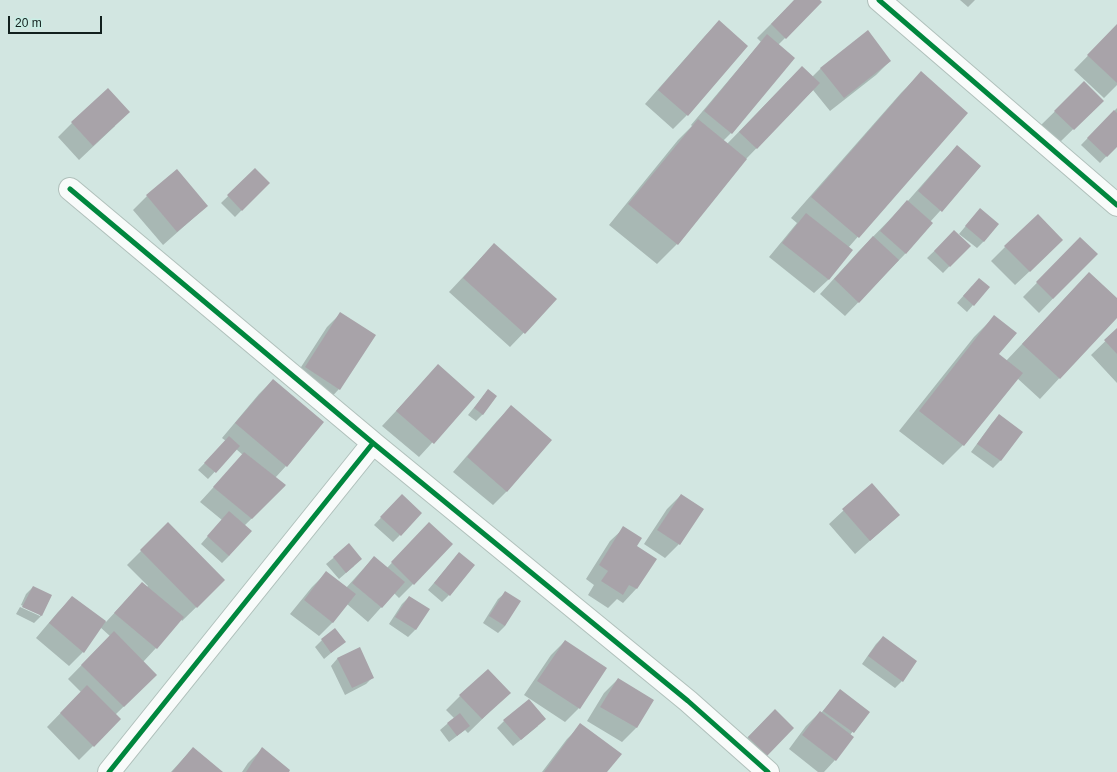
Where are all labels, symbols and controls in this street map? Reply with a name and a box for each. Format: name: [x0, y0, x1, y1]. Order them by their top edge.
scale bar: [10, 8, 104, 34]
text: 20 m: [15, 16, 42, 30]

